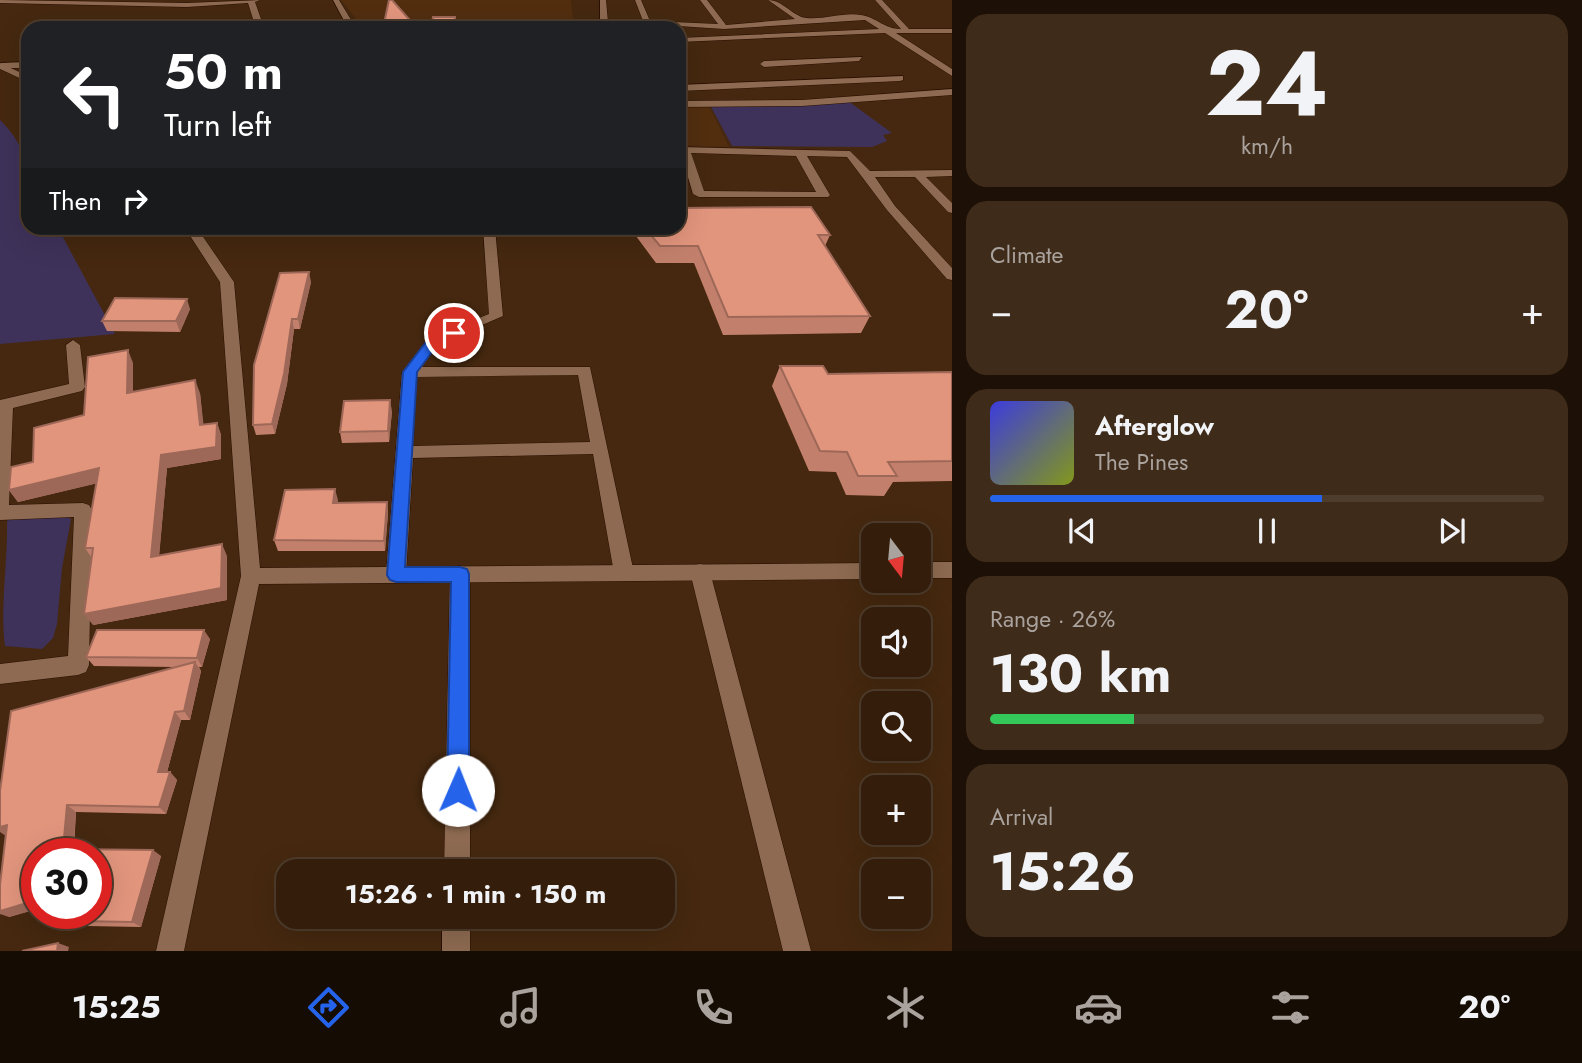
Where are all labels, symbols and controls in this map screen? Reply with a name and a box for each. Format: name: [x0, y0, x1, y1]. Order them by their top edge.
text: 24: [1205, 18, 1329, 149]
text: 50 m: [164, 37, 283, 107]
icon: left: [49, 49, 140, 140]
text: Turn left: [164, 102, 271, 148]
text: km/h: [1241, 129, 1293, 163]
text: Then: [49, 182, 102, 220]
icon: right: [116, 182, 154, 220]
text: Climate: [990, 238, 1063, 272]
text: 20°: [1225, 272, 1309, 348]
text: −: [990, 283, 1012, 338]
text: +: [1521, 283, 1544, 338]
pin: [424, 303, 484, 363]
icon: arrive: [435, 314, 473, 352]
text: Afterglow: [1095, 407, 1214, 445]
text: The Pines: [1095, 445, 1188, 479]
icon: previous: [1063, 512, 1101, 550]
icon: pause: [1248, 512, 1286, 550]
icon: next: [1433, 512, 1471, 550]
north arrow: [861, 523, 931, 593]
map controls: [861, 523, 931, 929]
text: Range · 26%: [990, 602, 1115, 636]
button: sound: [861, 607, 931, 677]
text: 130 km: [990, 636, 1171, 712]
button: search: [861, 691, 931, 761]
position arrow: [421, 753, 495, 827]
button: +: [861, 775, 931, 845]
text: Arrival: [990, 800, 1053, 834]
text: 15:26: [990, 834, 1136, 910]
speed limit sign: 30: [21, 838, 112, 929]
button: −: [861, 859, 931, 929]
text: 15:26 · 1 min · 150 m: [345, 875, 606, 913]
icon: directions: [304, 983, 353, 1032]
icon: music: [496, 983, 545, 1032]
icon: phone: [689, 983, 738, 1032]
icon: climate: [881, 983, 930, 1032]
icon: car: [1074, 983, 1123, 1032]
icon: filters: [1266, 983, 1315, 1032]
text: 15:25: [72, 984, 161, 1030]
text: 20°: [1459, 984, 1510, 1030]

